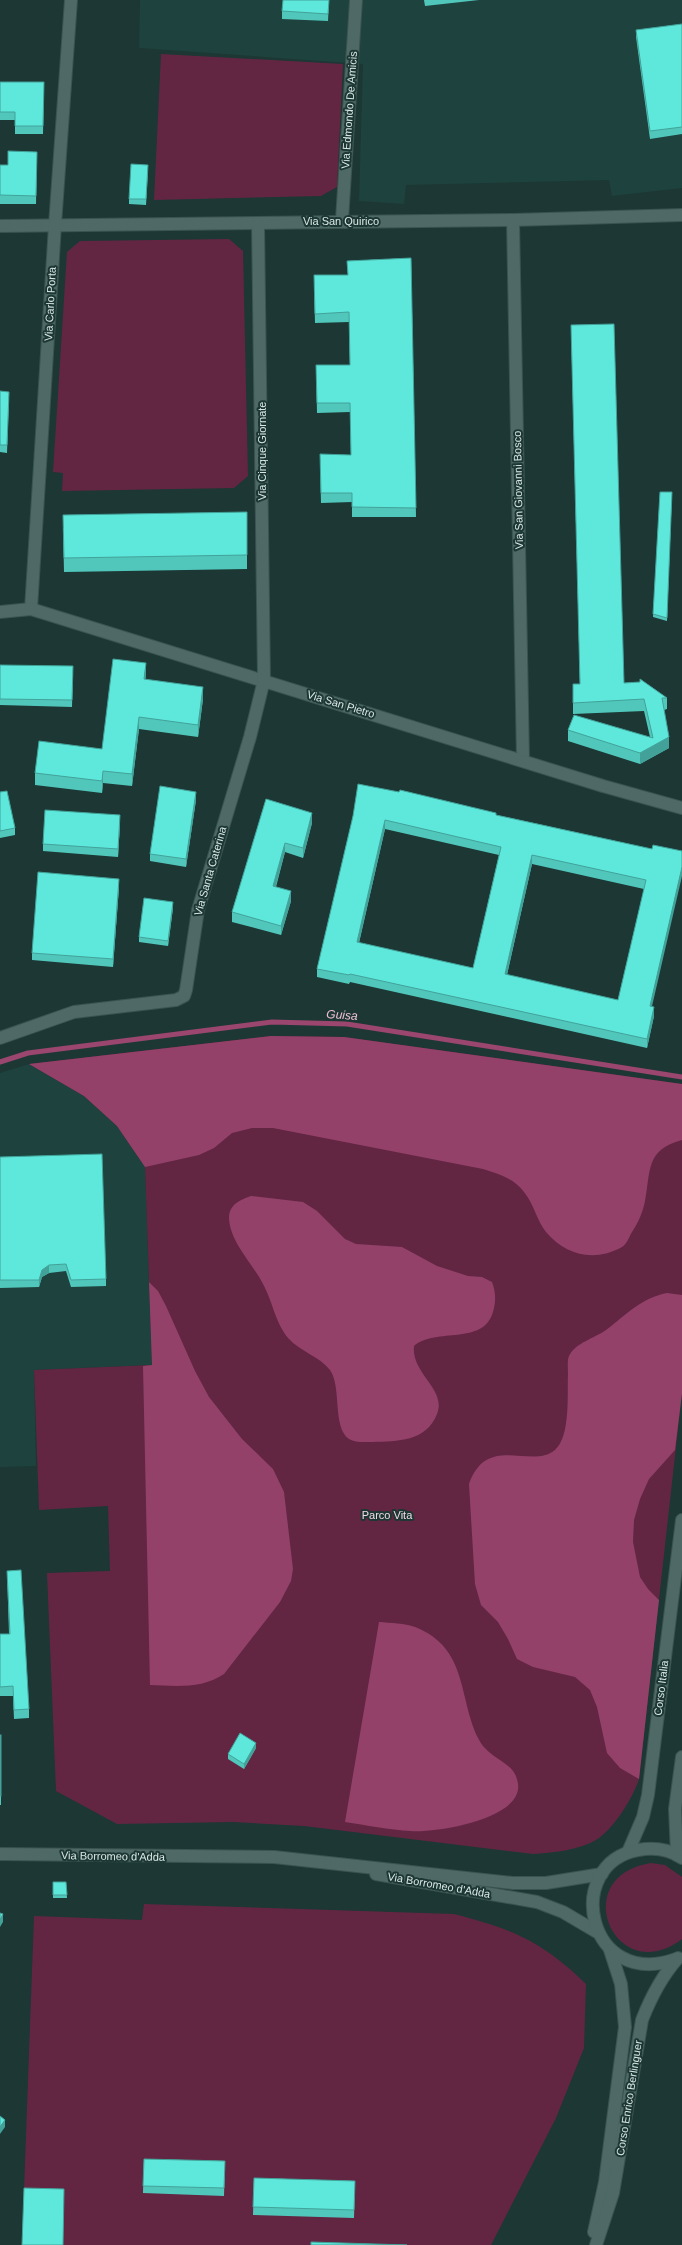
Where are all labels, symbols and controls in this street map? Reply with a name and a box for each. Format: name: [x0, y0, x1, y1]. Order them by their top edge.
street label: Via Edmondo De Amicis: [339, 50, 359, 169]
street label: Via San Quirico: [303, 215, 379, 227]
street label: Via Carlo Porta: [42, 266, 58, 341]
street label: Via Cinque Giornate: [256, 402, 268, 500]
street label: Via San Giovanni Bosco: [511, 431, 525, 549]
street label: Via San Pietro: [306, 688, 376, 720]
street label: Via Santa Caterina: [192, 824, 229, 917]
water label: Guisa: [326, 1007, 358, 1023]
park label: Parco Vita: [362, 1509, 413, 1521]
street label: Corso Italia: [652, 1659, 670, 1716]
street label: Via Borromeo d'Adda: [61, 1849, 166, 1863]
street label: Via Borromeo d'Adda: [387, 1870, 492, 1900]
street label: Corso Enrico Berlinguer: [614, 2039, 644, 2157]

